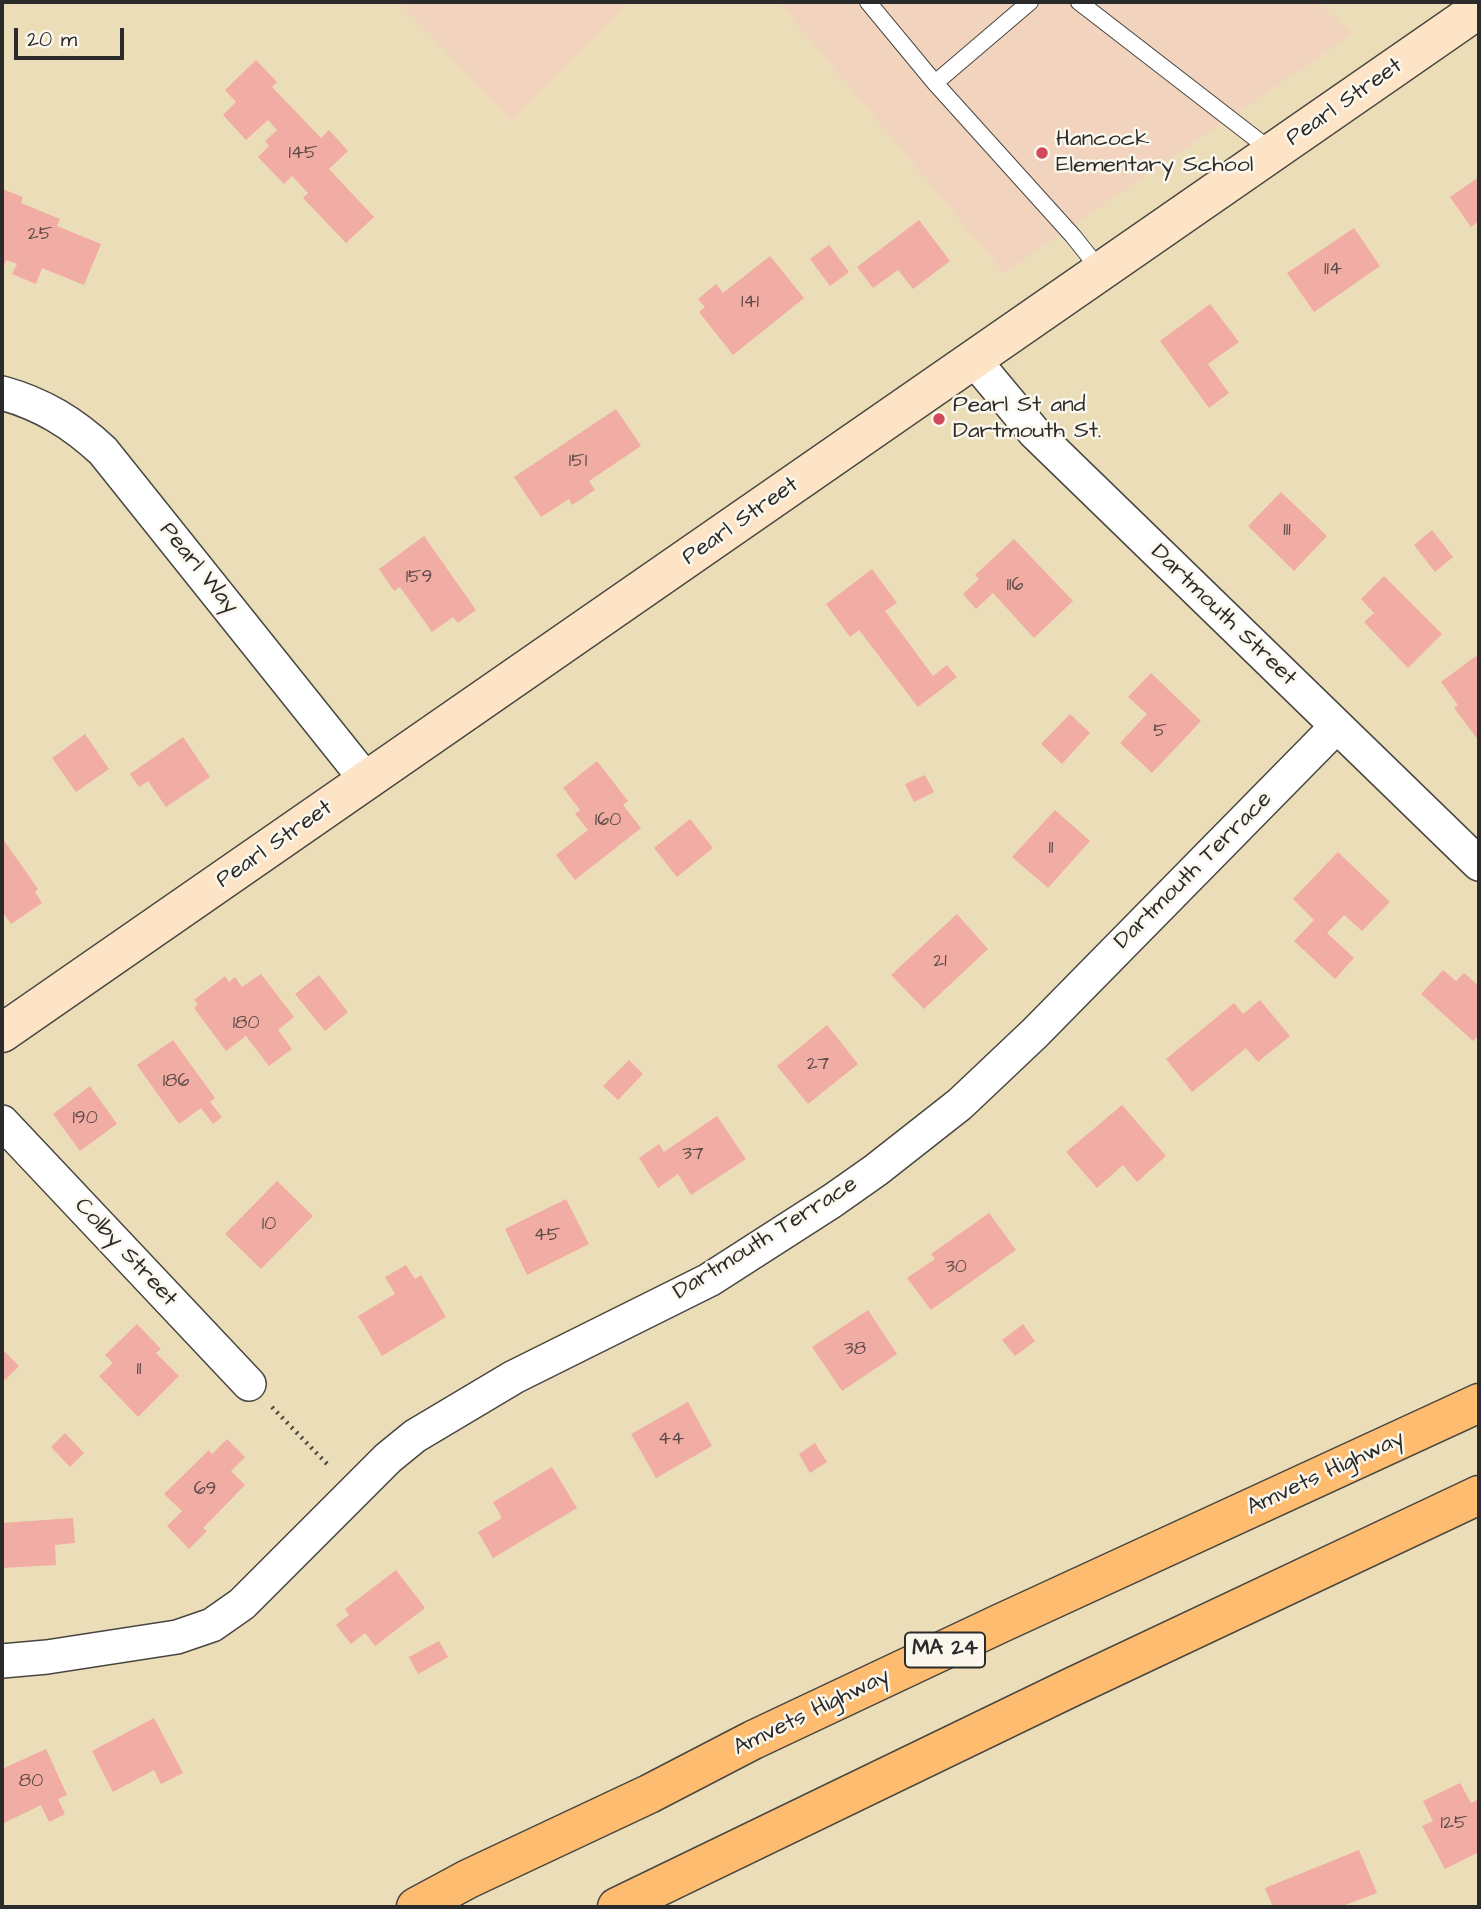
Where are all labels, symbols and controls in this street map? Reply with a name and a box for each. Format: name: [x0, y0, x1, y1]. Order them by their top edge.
scale bar: [18, 14, 128, 58]
text: 20 m: [27, 25, 77, 54]
street label: Pearl Street: [1282, 53, 1408, 153]
place label: Hancock Elementary School: [1056, 126, 1253, 180]
house number: 145: [289, 143, 317, 165]
marker: Hancock Elementary School: [1034, 145, 1050, 161]
house number: 25: [28, 224, 52, 246]
house number: 114: [1324, 259, 1342, 281]
house number: 141: [741, 292, 759, 314]
place label: Pearl St and Dartmouth St.: [953, 392, 1101, 446]
marker: Pearl St and Dartmouth St.: [931, 411, 947, 427]
house number: 151: [569, 451, 587, 473]
street label: Pearl Street: [678, 472, 804, 572]
street label: Pearl Way: [153, 517, 243, 621]
house number: 111: [1283, 520, 1291, 542]
street label: Dartmouth Street: [1144, 539, 1302, 693]
house number: 159: [406, 567, 432, 589]
house number: 116: [1007, 575, 1023, 597]
house number: 5: [1153, 721, 1167, 743]
street label: Dartmouth Terrace: [1109, 786, 1279, 956]
street label: Pearl Street: [212, 795, 338, 895]
house number: 160: [595, 810, 621, 832]
house number: 11: [1049, 838, 1053, 860]
house number: 21: [933, 951, 947, 973]
house number: 180: [233, 1013, 259, 1035]
house number: 27: [807, 1054, 829, 1076]
house number: 186: [163, 1071, 189, 1093]
house number: 190: [72, 1108, 98, 1130]
house number: 37: [682, 1144, 704, 1166]
street label: Dartmouth Terrace: [669, 1171, 863, 1307]
street label: Colby Street: [68, 1193, 182, 1313]
house number: 10: [262, 1214, 276, 1236]
house number: 45: [534, 1225, 560, 1247]
house number: 30: [945, 1257, 967, 1279]
house number: 38: [844, 1339, 866, 1361]
house number: 11: [137, 1359, 141, 1381]
street label: Amvets Highway: [1243, 1425, 1409, 1523]
house number: 44: [658, 1429, 684, 1451]
house number: 69: [194, 1479, 216, 1501]
road number: MA 24: [905, 1632, 985, 1668]
street label: Amvets Highway: [729, 1663, 895, 1763]
house number: 80: [19, 1771, 43, 1793]
house number: 125: [1441, 1813, 1467, 1835]

